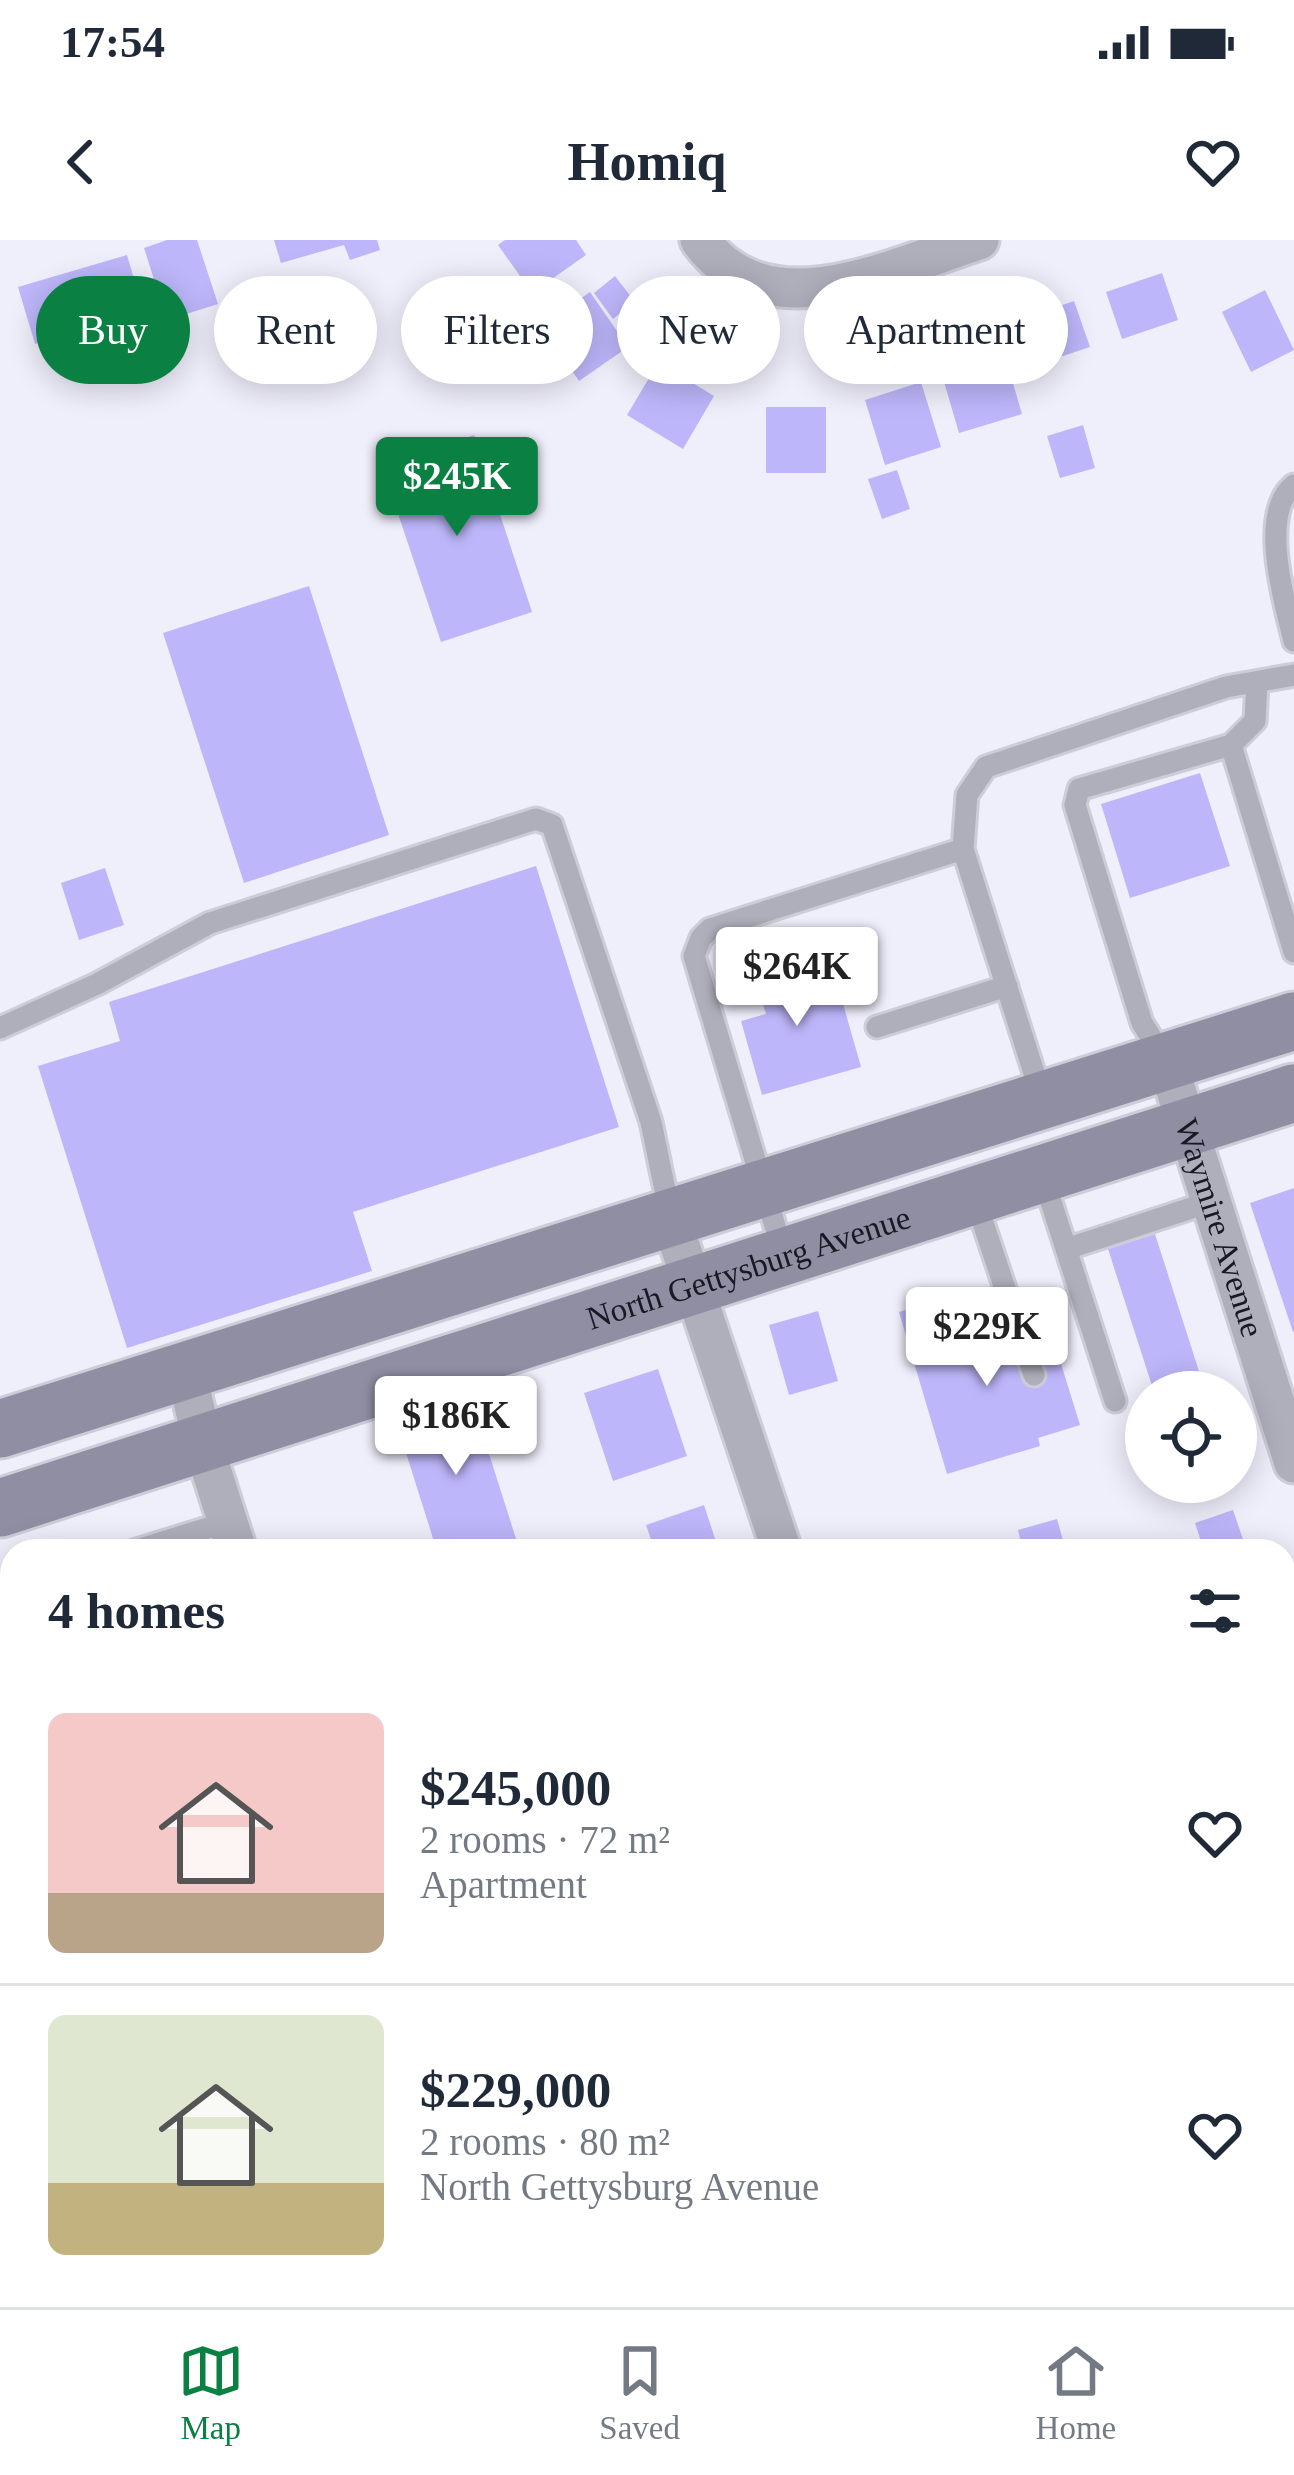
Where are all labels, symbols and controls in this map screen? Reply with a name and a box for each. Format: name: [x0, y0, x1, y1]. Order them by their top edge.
text: 17:54: [60, 17, 165, 67]
icon: back: [48, 129, 114, 195]
icon: heart: [1180, 129, 1246, 195]
text: Homiq: [567, 132, 727, 192]
chip: Buy: [36, 276, 190, 384]
chip: Rent: [214, 276, 377, 384]
chip: Filters: [401, 276, 593, 384]
chip: New: [617, 276, 780, 384]
chip: Apartment: [804, 276, 1068, 384]
pin: $245K: [373, 437, 541, 539]
text: $245K: [403, 454, 511, 497]
pin: $264K: [713, 927, 881, 1029]
text: $264K: [743, 944, 851, 987]
street label: Waymire Avenue: [1168, 1114, 1271, 1341]
street label: North Gettysburg Avenue: [582, 1199, 915, 1337]
pin: $229K: [903, 1287, 1071, 1389]
text: $229K: [933, 1304, 1041, 1347]
map controls: [1125, 1371, 1257, 1503]
button: locate: [1125, 1371, 1257, 1503]
pin: $186K: [372, 1376, 540, 1478]
text: $186K: [402, 1393, 510, 1436]
icon: filters: [1182, 1578, 1248, 1644]
text: 4 homes: [48, 1583, 225, 1639]
text: $245,000: [420, 1760, 611, 1816]
icon: home: [144, 1761, 288, 1905]
icon: heart: [1182, 1800, 1248, 1866]
text: 2 rooms · 72 m²: [420, 1818, 670, 1861]
text: Apartment: [420, 1863, 587, 1906]
text: $229,000: [420, 2062, 611, 2118]
icon: home: [144, 2063, 288, 2207]
icon: heart: [1182, 2102, 1248, 2168]
text: 2 rooms · 80 m²: [420, 2120, 670, 2163]
text: North Gettysburg Avenue: [420, 2165, 819, 2208]
tab: Map: [178, 2338, 244, 2447]
tab: Saved: [599, 2338, 680, 2447]
tab: Home: [1036, 2338, 1116, 2447]

